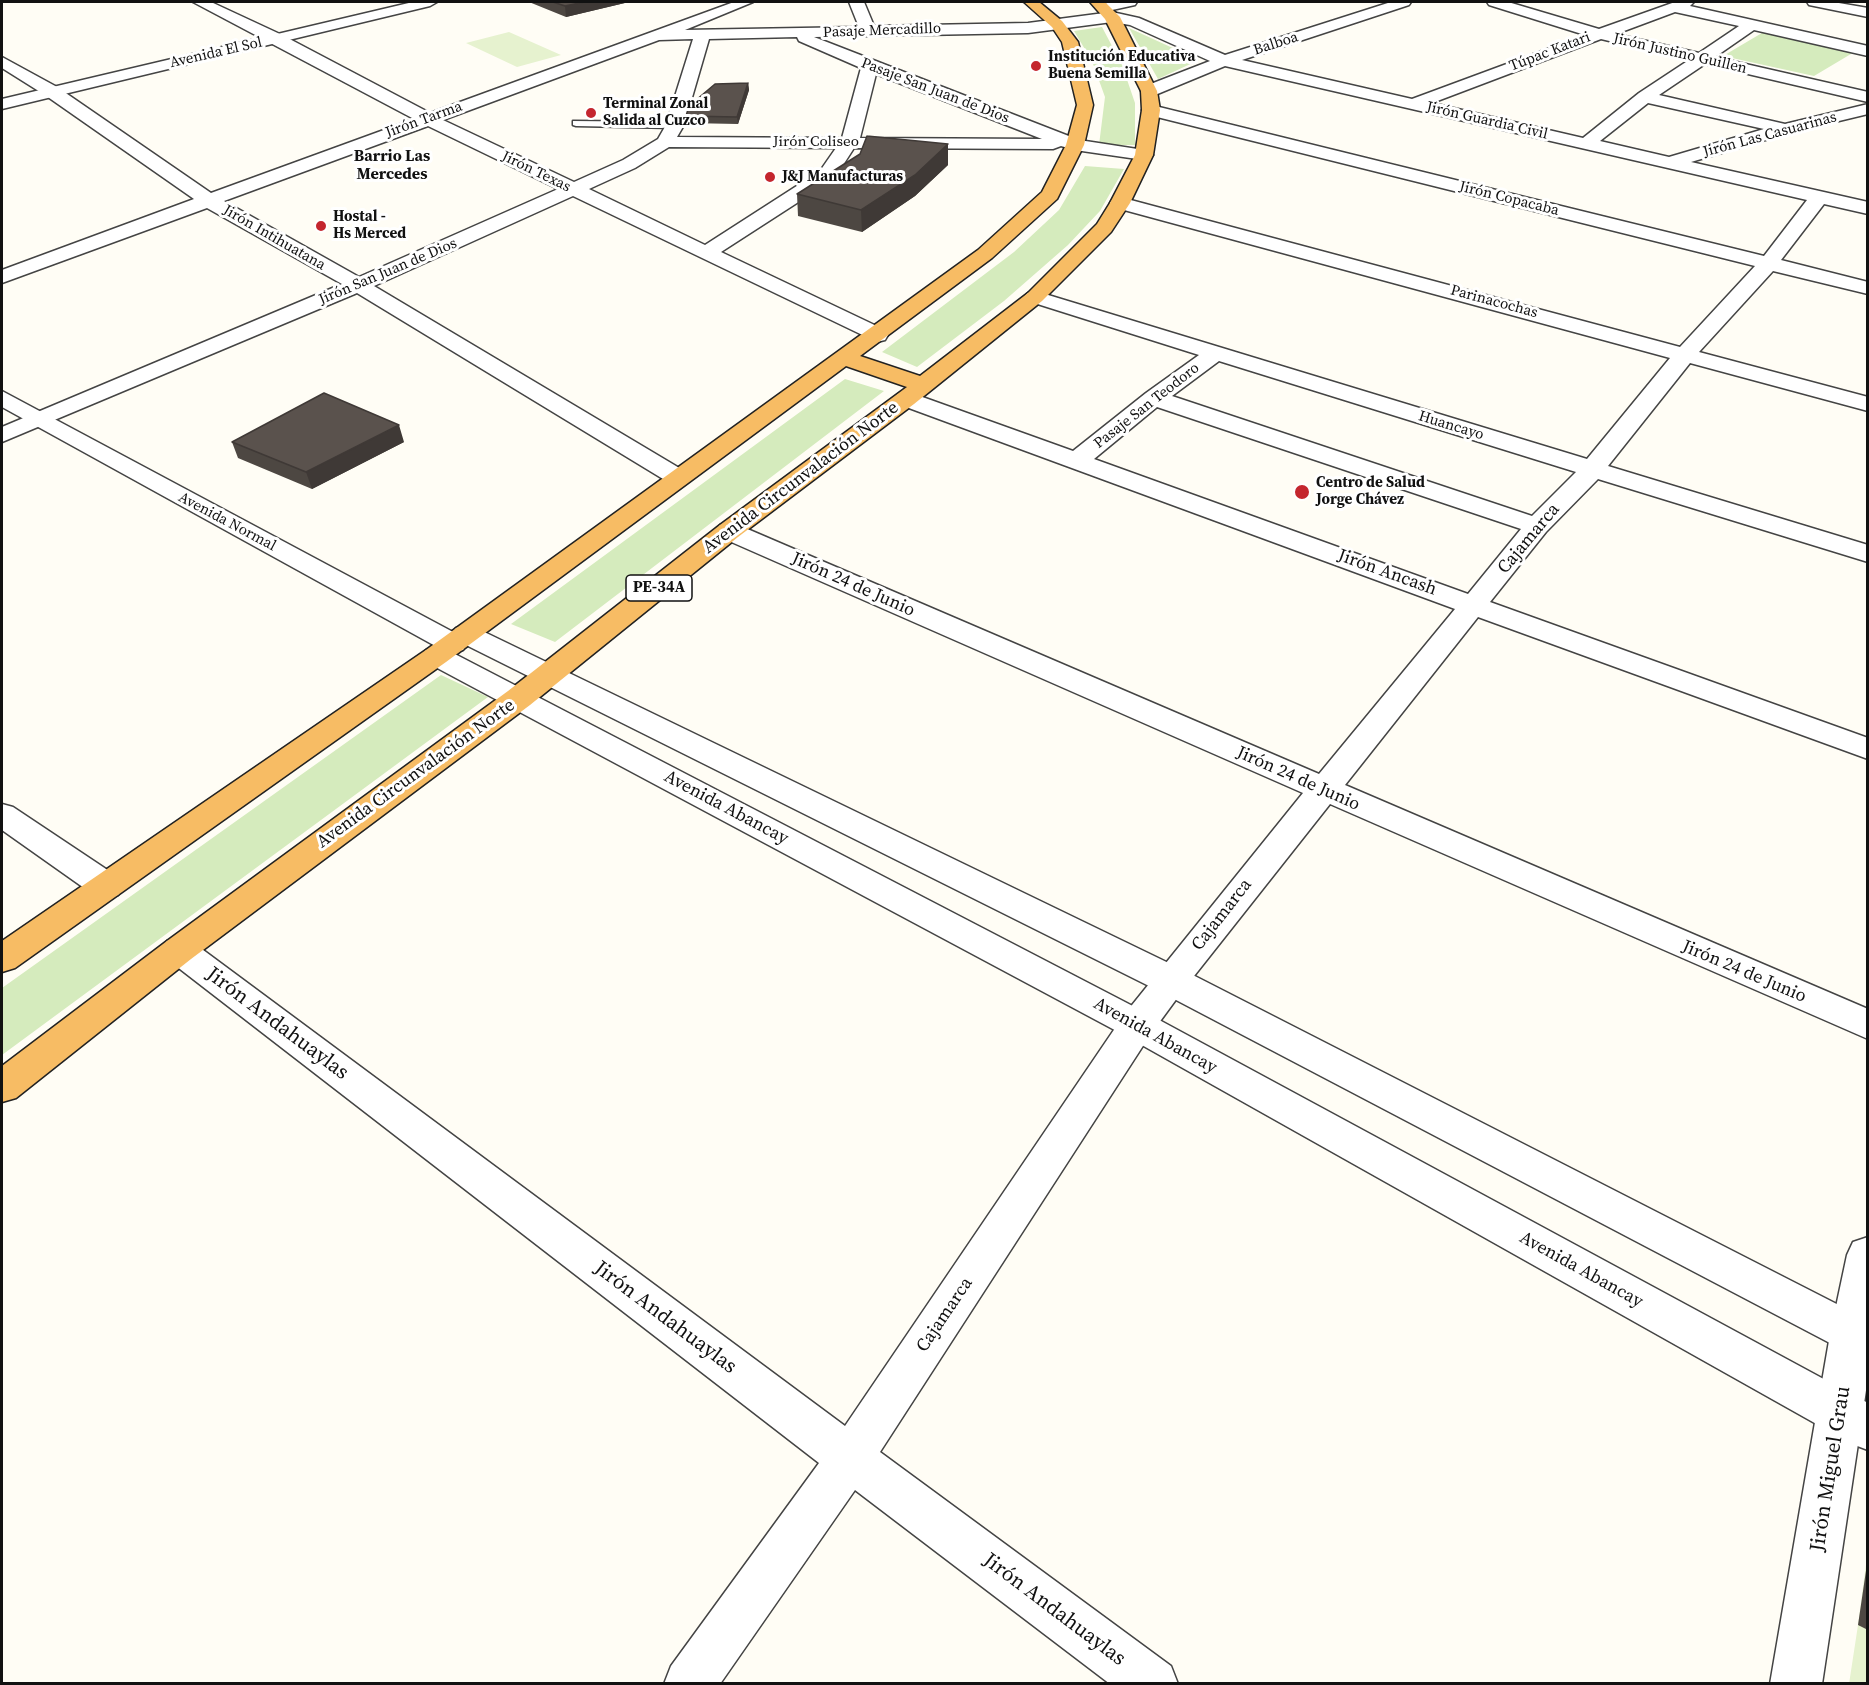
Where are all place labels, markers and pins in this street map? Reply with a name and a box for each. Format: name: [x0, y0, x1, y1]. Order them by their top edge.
place label: Institución Educativa Buena Semilla: [1048, 48, 1195, 83]
marker: Institución Educativa Buena Semilla: [1029, 59, 1043, 73]
place label: Terminal Zonal Salida al Cuzco: [603, 95, 708, 130]
marker: Terminal Zonal Salida al Cuzco: [584, 106, 598, 120]
place label: J&J Manufacturas: [782, 168, 903, 186]
marker: J&J Manufacturas: [763, 170, 777, 184]
place label: Hostal - Hs Merced: [333, 208, 406, 243]
marker: Hostal - Hs Merced: [314, 219, 328, 233]
place label: Centro de Salud Jorge Chávez: [1316, 474, 1425, 509]
marker: Centro de Salud Jorge Chávez: [1293, 483, 1311, 501]

